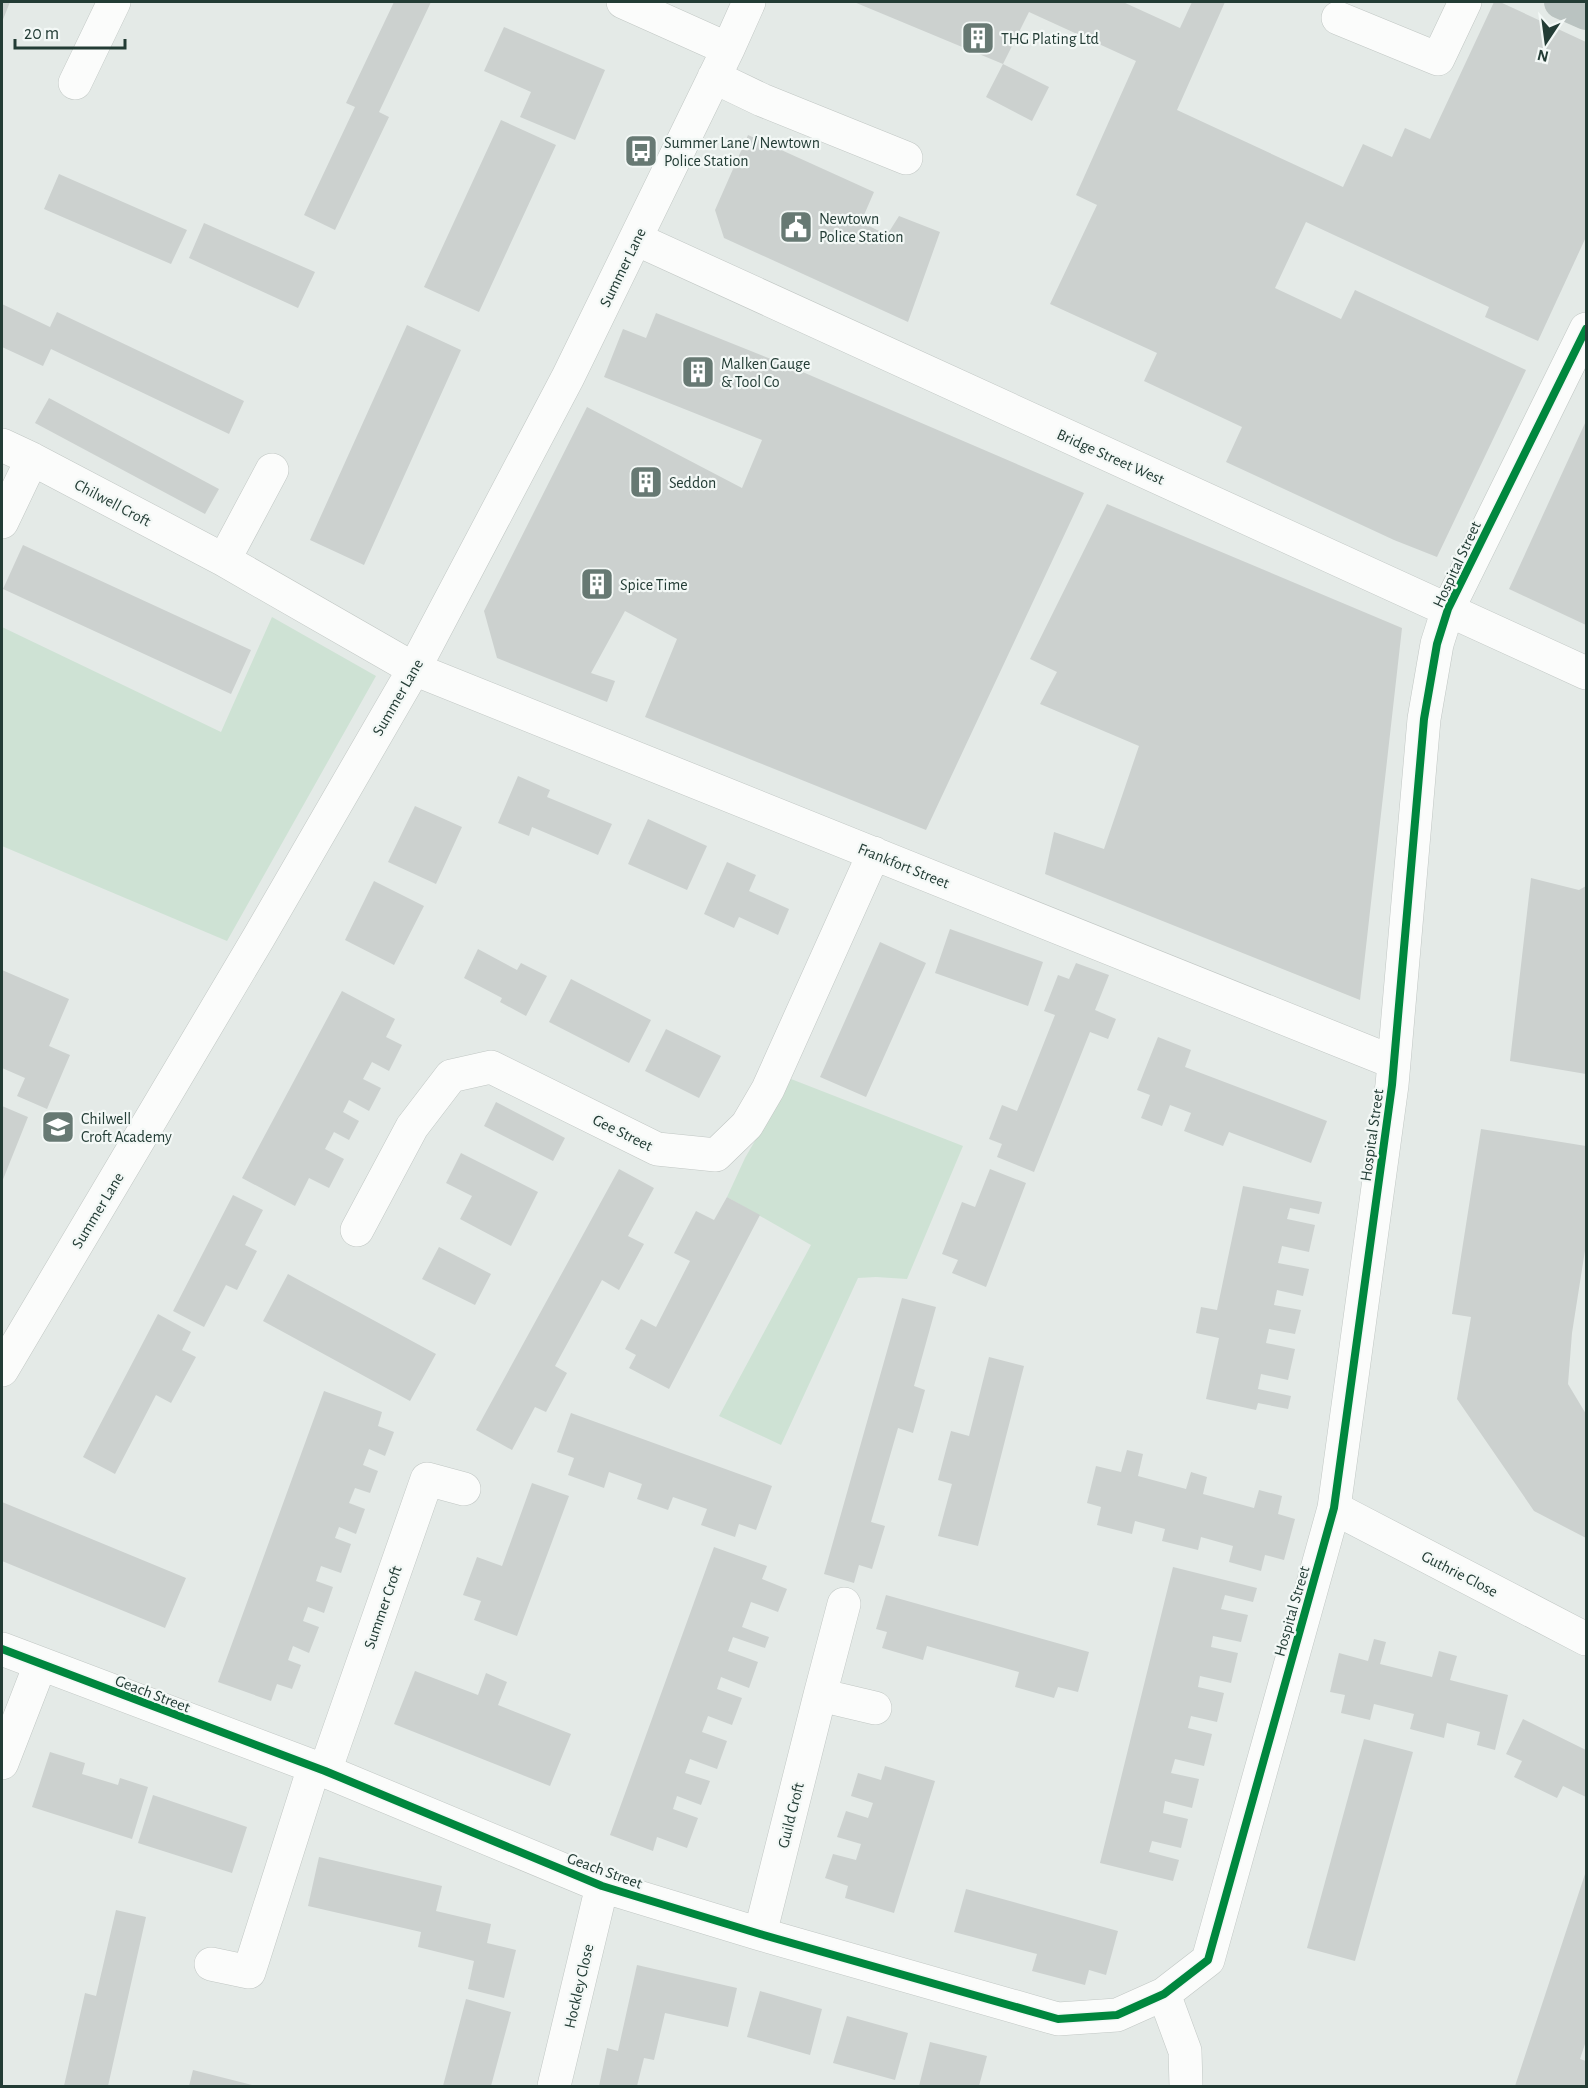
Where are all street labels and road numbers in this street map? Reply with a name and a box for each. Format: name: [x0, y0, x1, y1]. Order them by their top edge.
street label: Summer Lane: [597, 225, 649, 309]
street label: Bridge Street West: [1054, 426, 1167, 488]
street label: Chilwell Croft: [72, 476, 153, 530]
street label: Hospital Street: [1430, 519, 1484, 610]
street label: Summer Lane: [370, 656, 426, 739]
street label: Frankfort Street: [856, 840, 952, 892]
street label: Hospital Street: [1358, 1088, 1386, 1182]
street label: Gee Street: [590, 1112, 655, 1154]
street label: Summer Lane: [69, 1170, 127, 1251]
street label: Guthrie Close: [1419, 1548, 1500, 1600]
street label: Summer Croft: [361, 1564, 405, 1651]
street label: Hospital Street: [1271, 1564, 1312, 1658]
street label: Geach Street: [113, 1672, 192, 1716]
street label: Guild Croft: [775, 1781, 807, 1850]
street label: Geach Street: [565, 1850, 644, 1892]
street label: Hockley Close: [561, 1942, 597, 2030]

